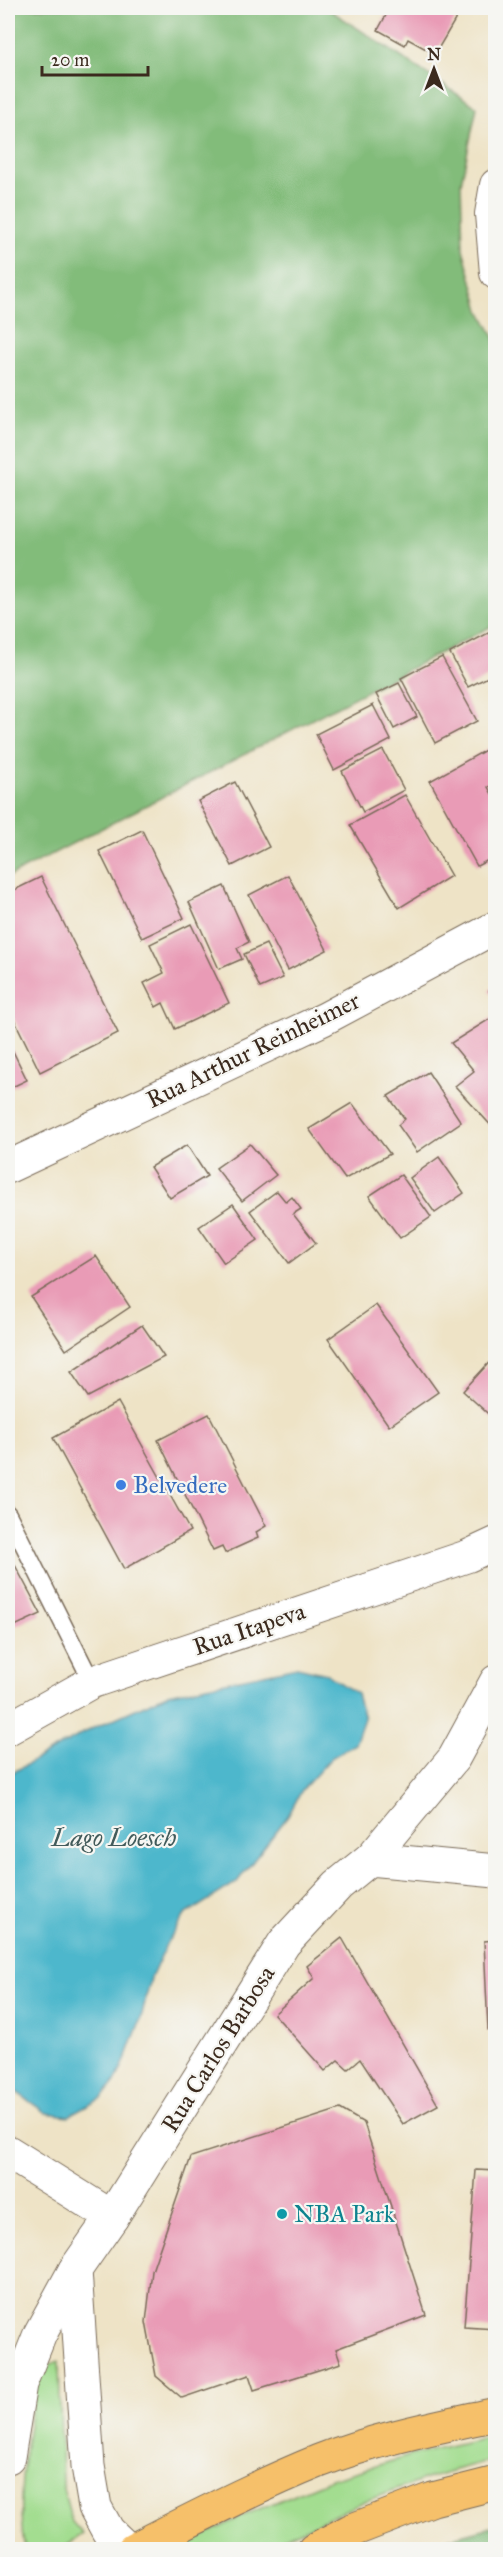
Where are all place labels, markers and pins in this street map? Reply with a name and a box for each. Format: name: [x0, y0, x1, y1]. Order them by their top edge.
place label: Belvedere: [133, 1470, 227, 1500]
marker: Belvedere: [114, 1478, 128, 1492]
place label: NBA Park: [294, 2199, 396, 2229]
marker: NBA Park: [275, 2207, 289, 2221]

